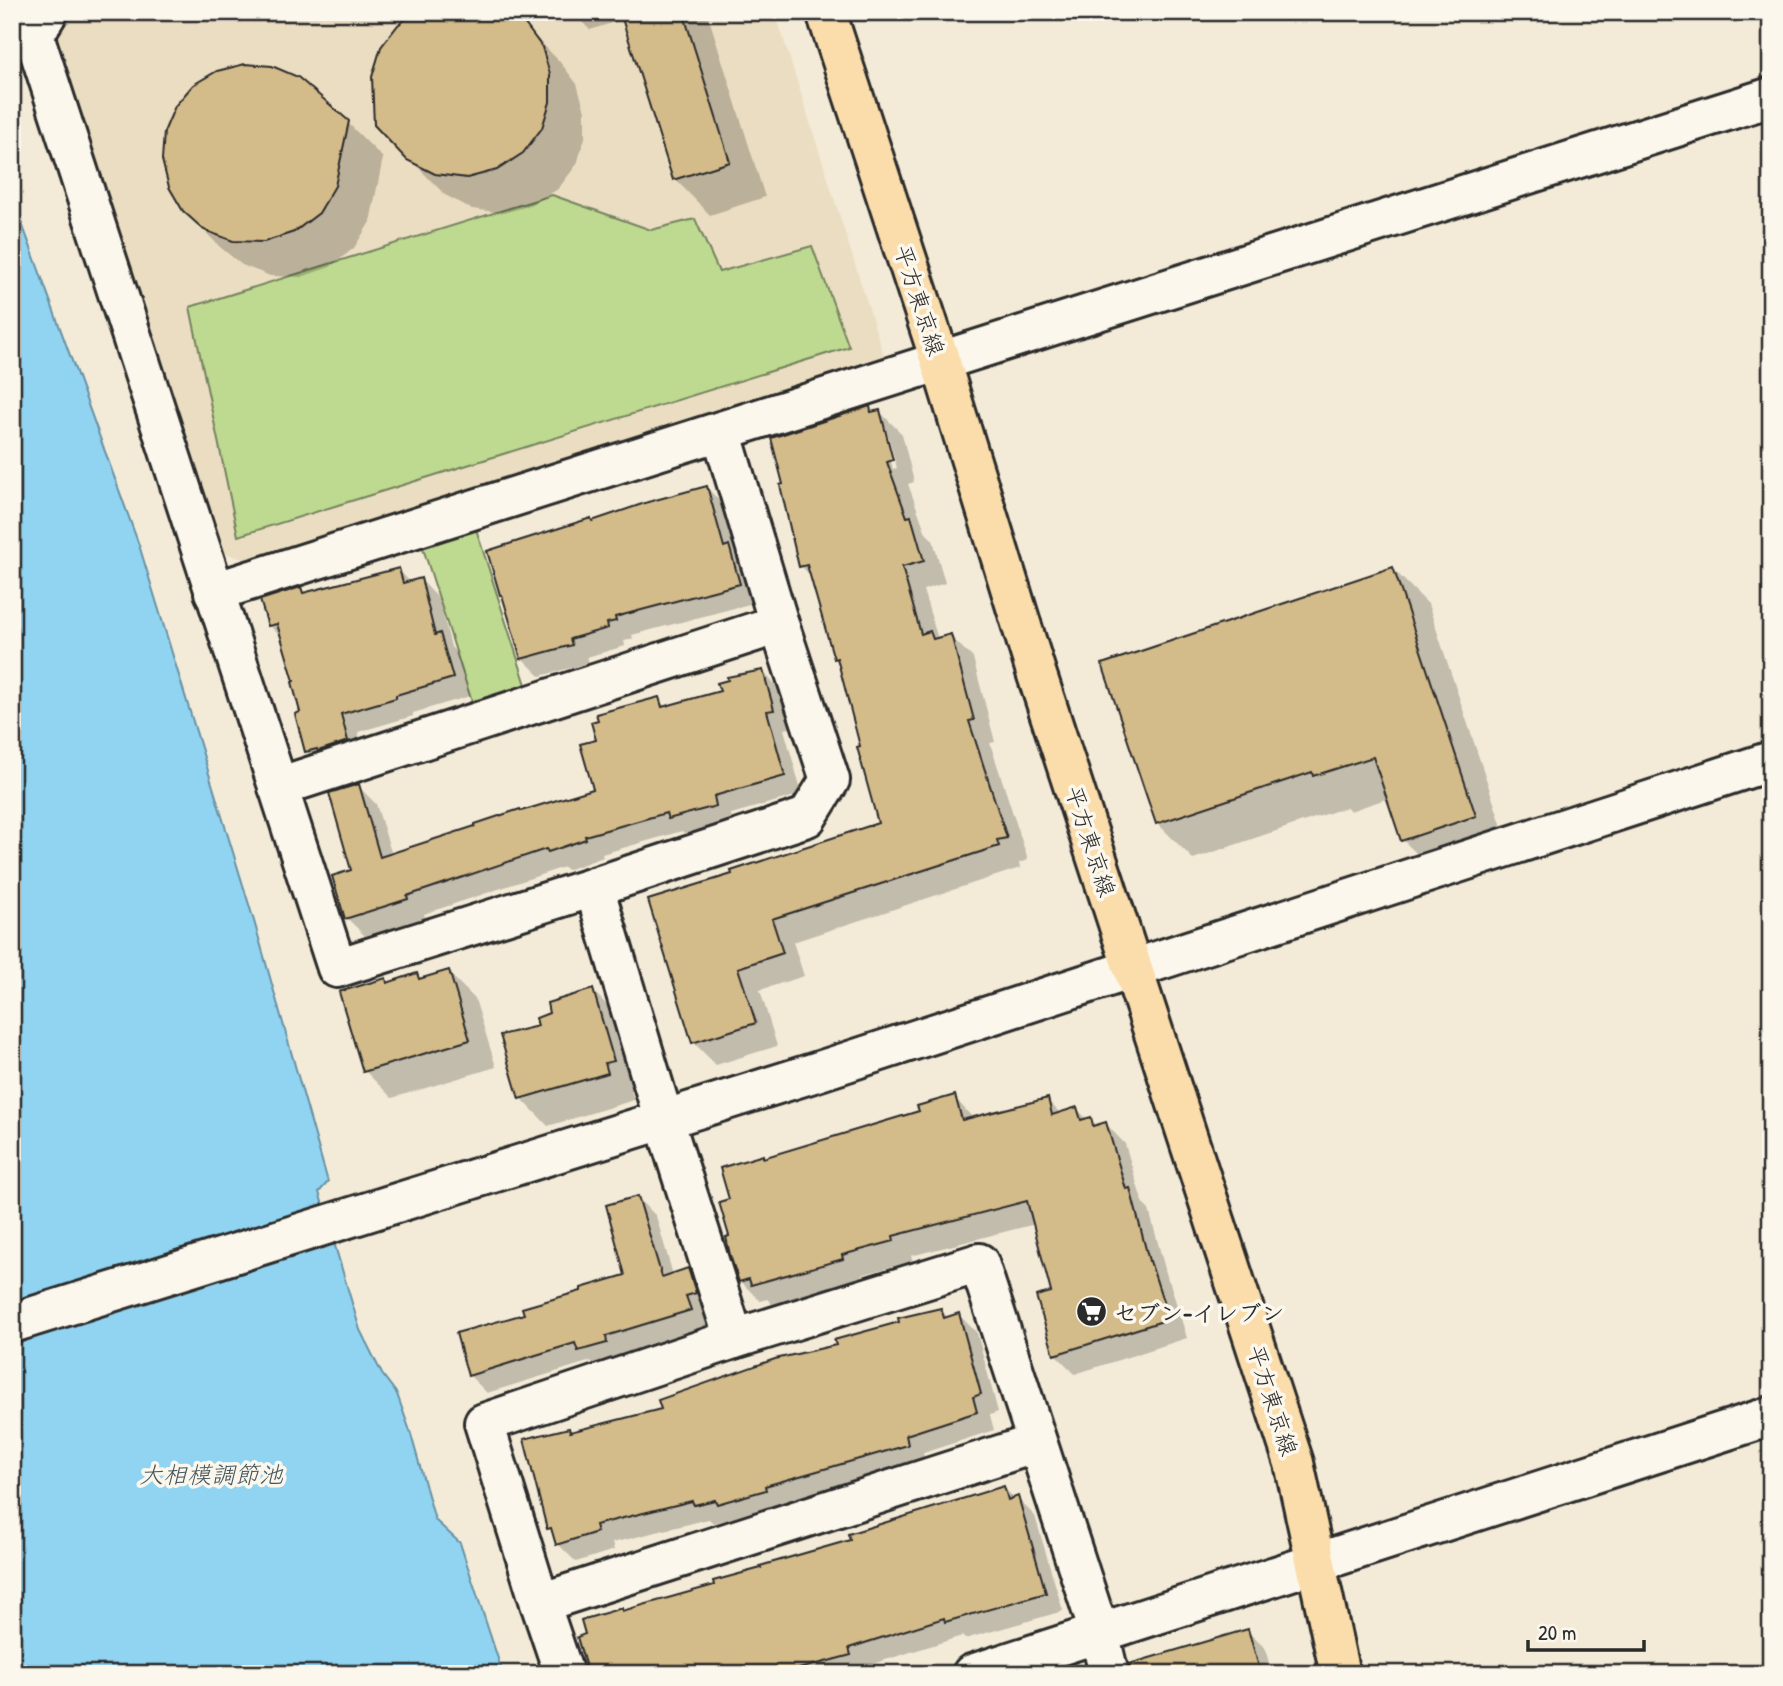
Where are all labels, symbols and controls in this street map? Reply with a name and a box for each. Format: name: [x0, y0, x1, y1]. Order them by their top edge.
street label: 平方東京線: [887, 241, 953, 359]
street label: 平方東京線: [1058, 782, 1124, 900]
supermarket icon: セブン-イレブン: [1074, 1295, 1108, 1329]
place label: セブン-イレブン: [1114, 1297, 1284, 1328]
street label: 平方東京線: [1240, 1341, 1306, 1459]
water label: 大相模調節池: [139, 1458, 284, 1490]
scale bar: [1528, 1609, 1643, 1653]
text: 20 m: [1538, 1618, 1576, 1647]

